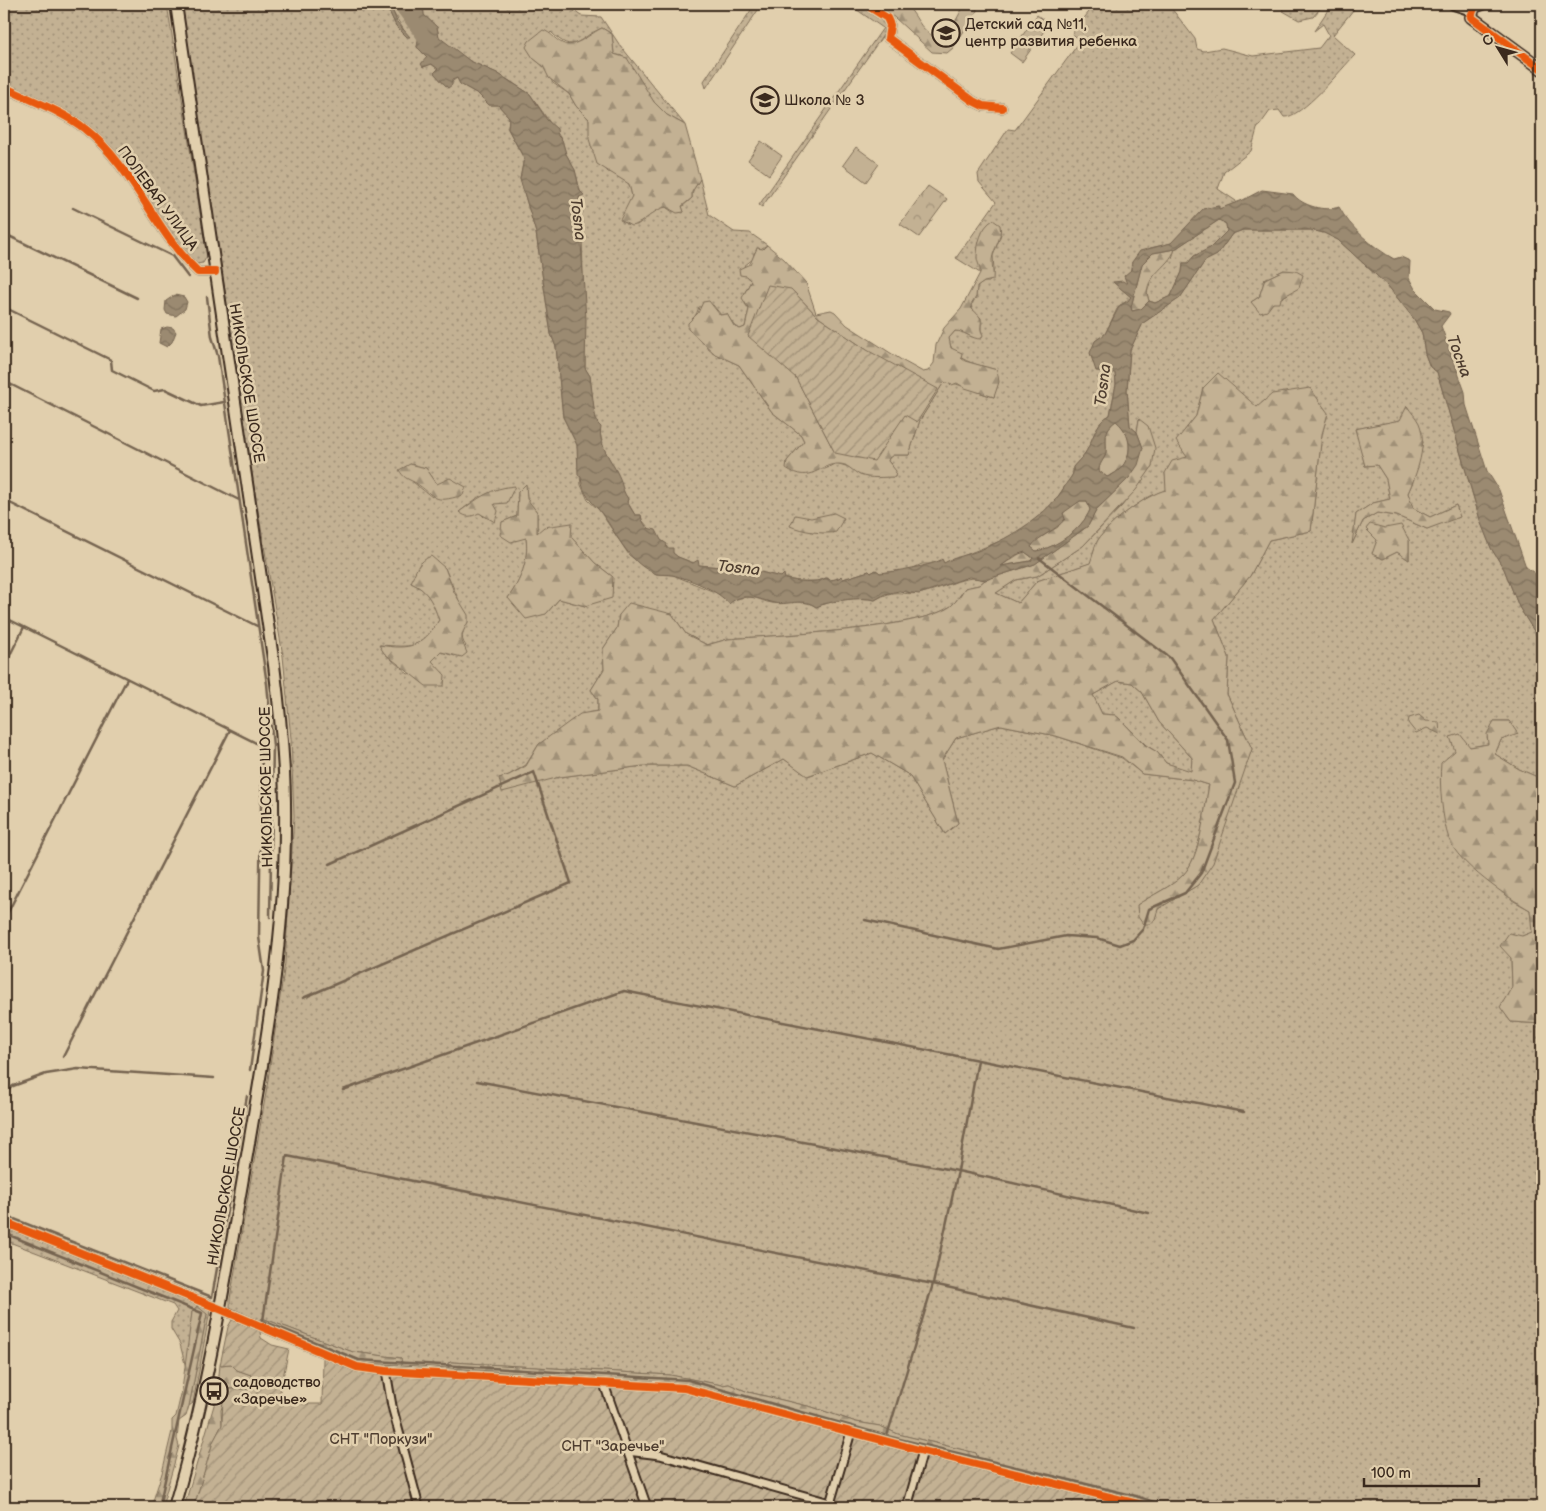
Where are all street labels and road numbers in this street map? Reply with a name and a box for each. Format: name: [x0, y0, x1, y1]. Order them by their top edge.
street label: ПОЛЕВАЯ УЛИЦА: [113, 142, 203, 255]
street label: НИКОЛЬСКОЕ ШОССЕ: [225, 302, 269, 464]
street label: НИКОЛЬСКОЕ ШОССЕ: [256, 706, 277, 868]
street label: НИКОЛЬСКОЕ ШОССЕ: [203, 1105, 250, 1267]

